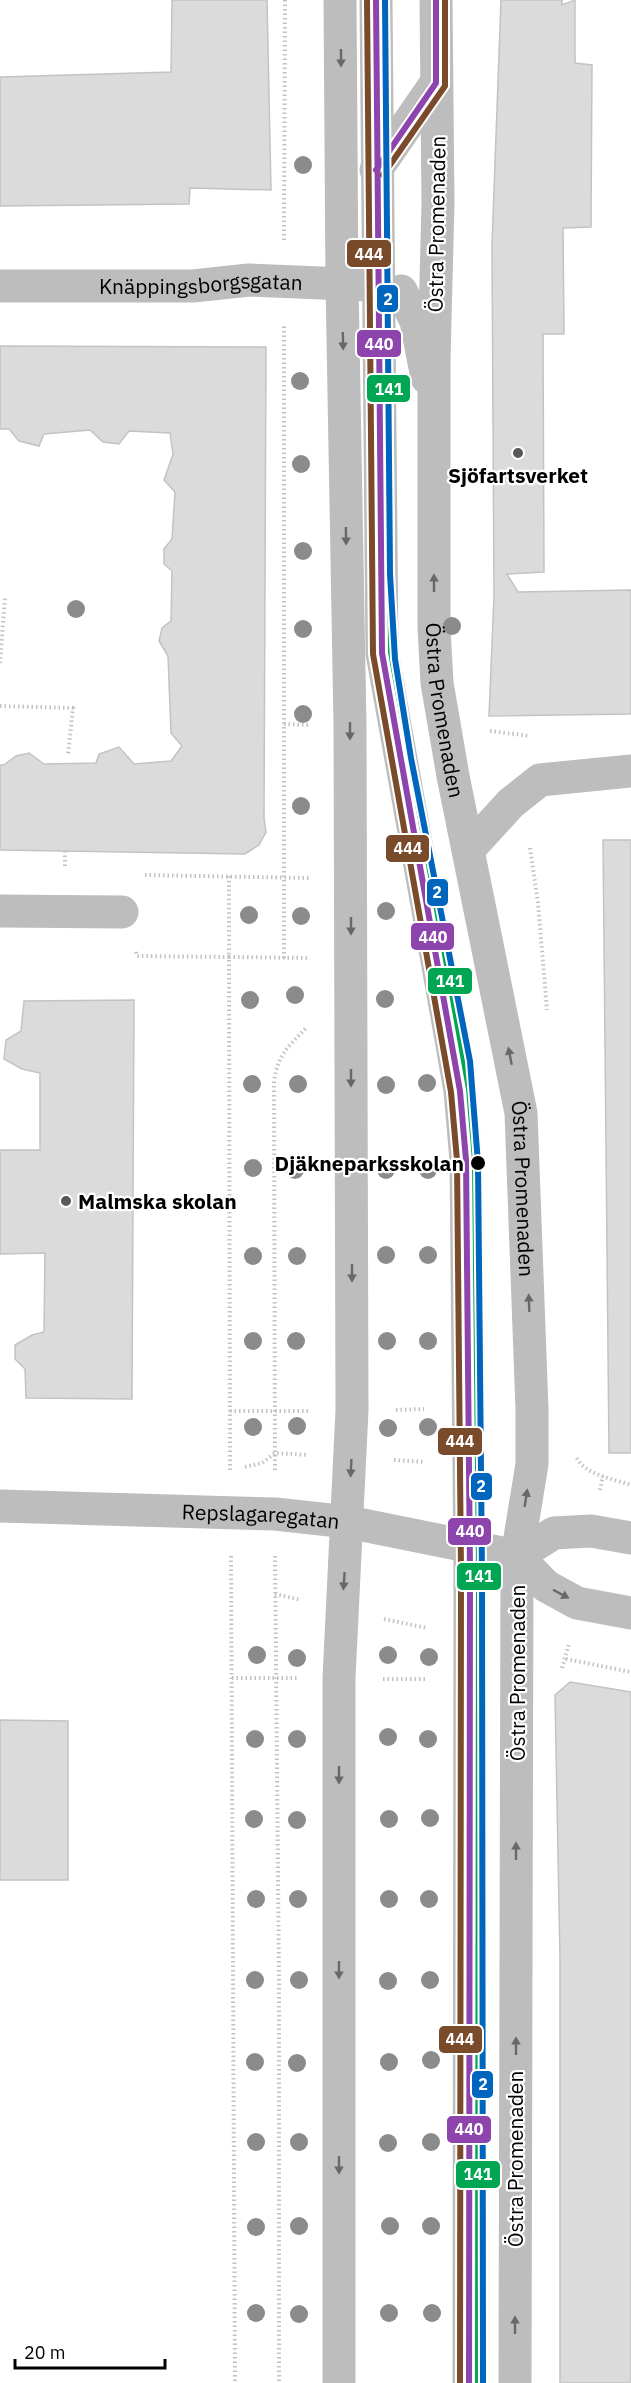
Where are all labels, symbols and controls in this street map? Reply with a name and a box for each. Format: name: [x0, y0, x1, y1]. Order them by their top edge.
one-way arrow: [336, 49, 346, 68]
street label: Östra Promenaden: [420, 135, 452, 313]
line badge: 444: [346, 239, 392, 268]
text: 444: [355, 244, 384, 264]
street label: Knäppingsborgsgatan: [99, 266, 303, 300]
line badge: 2: [376, 284, 399, 313]
text: 2: [383, 289, 393, 309]
line badge: 440: [356, 329, 402, 358]
one-way arrow: [338, 332, 347, 351]
text: 440: [365, 334, 394, 354]
line badge: 141: [366, 374, 411, 403]
text: 141: [375, 379, 404, 399]
marker: Sjöfartsverket: [511, 446, 525, 460]
place label: Sjöfartsverket: [448, 461, 588, 489]
one-way arrow: [342, 527, 351, 546]
one-way arrow: [429, 573, 439, 592]
street label: Östra Promenaden: [420, 622, 471, 800]
one-way arrow: [345, 722, 355, 741]
line badge: 444: [385, 834, 430, 863]
text: 444: [394, 838, 423, 858]
line badge: 2: [426, 878, 449, 907]
text: 2: [432, 882, 442, 902]
one-way arrow: [346, 917, 356, 936]
line badge: 440: [410, 922, 455, 951]
text: 440: [419, 927, 448, 947]
line badge: 141: [427, 967, 473, 995]
text: 141: [436, 971, 465, 991]
one-way arrow: [505, 1046, 514, 1065]
one-way arrow: [346, 1069, 356, 1088]
street label: Östra Promenaden: [505, 1098, 541, 1277]
place label: Djäkneparksskolan: [275, 1149, 464, 1177]
marker: Djäkneparksskolan: [469, 1154, 487, 1172]
place label: Malmska skolan: [78, 1187, 237, 1215]
marker: Malmska skolan: [59, 1194, 73, 1208]
one-way arrow: [347, 1264, 357, 1283]
one-way arrow: [524, 1294, 533, 1313]
line badge: 444: [437, 1427, 483, 1456]
text: 444: [446, 1431, 475, 1451]
one-way arrow: [346, 1459, 355, 1478]
line badge: 2: [470, 1472, 493, 1501]
text: 2: [476, 1476, 486, 1496]
one-way arrow: [522, 1488, 531, 1507]
street label: Repslagaregatan: [181, 1497, 341, 1535]
line badge: 440: [447, 1517, 492, 1546]
text: 440: [456, 1521, 485, 1541]
line badge: 141: [456, 1562, 502, 1591]
text: 141: [465, 1566, 494, 1586]
one-way arrow: [339, 1571, 348, 1590]
street label: Östra Promenaden: [503, 1585, 531, 1761]
one-way arrow: [552, 1589, 569, 1599]
one-way arrow: [334, 1766, 344, 1785]
one-way arrow: [511, 1841, 521, 1860]
one-way arrow: [334, 1961, 344, 1980]
line badge: 444: [438, 2025, 483, 2054]
text: 444: [446, 2029, 475, 2049]
one-way arrow: [511, 2036, 521, 2055]
line badge: 2: [471, 2070, 494, 2099]
street label: Östra Promenaden: [501, 2071, 529, 2247]
text: 2: [478, 2074, 488, 2094]
line badge: 440: [446, 2115, 492, 2144]
text: 440: [455, 2119, 484, 2139]
one-way arrow: [334, 2156, 344, 2175]
line badge: 141: [455, 2160, 501, 2189]
text: 141: [464, 2164, 493, 2184]
one-way arrow: [510, 2315, 520, 2334]
scale bar: [15, 2332, 165, 2370]
text: 20 m: [24, 2341, 66, 2364]

